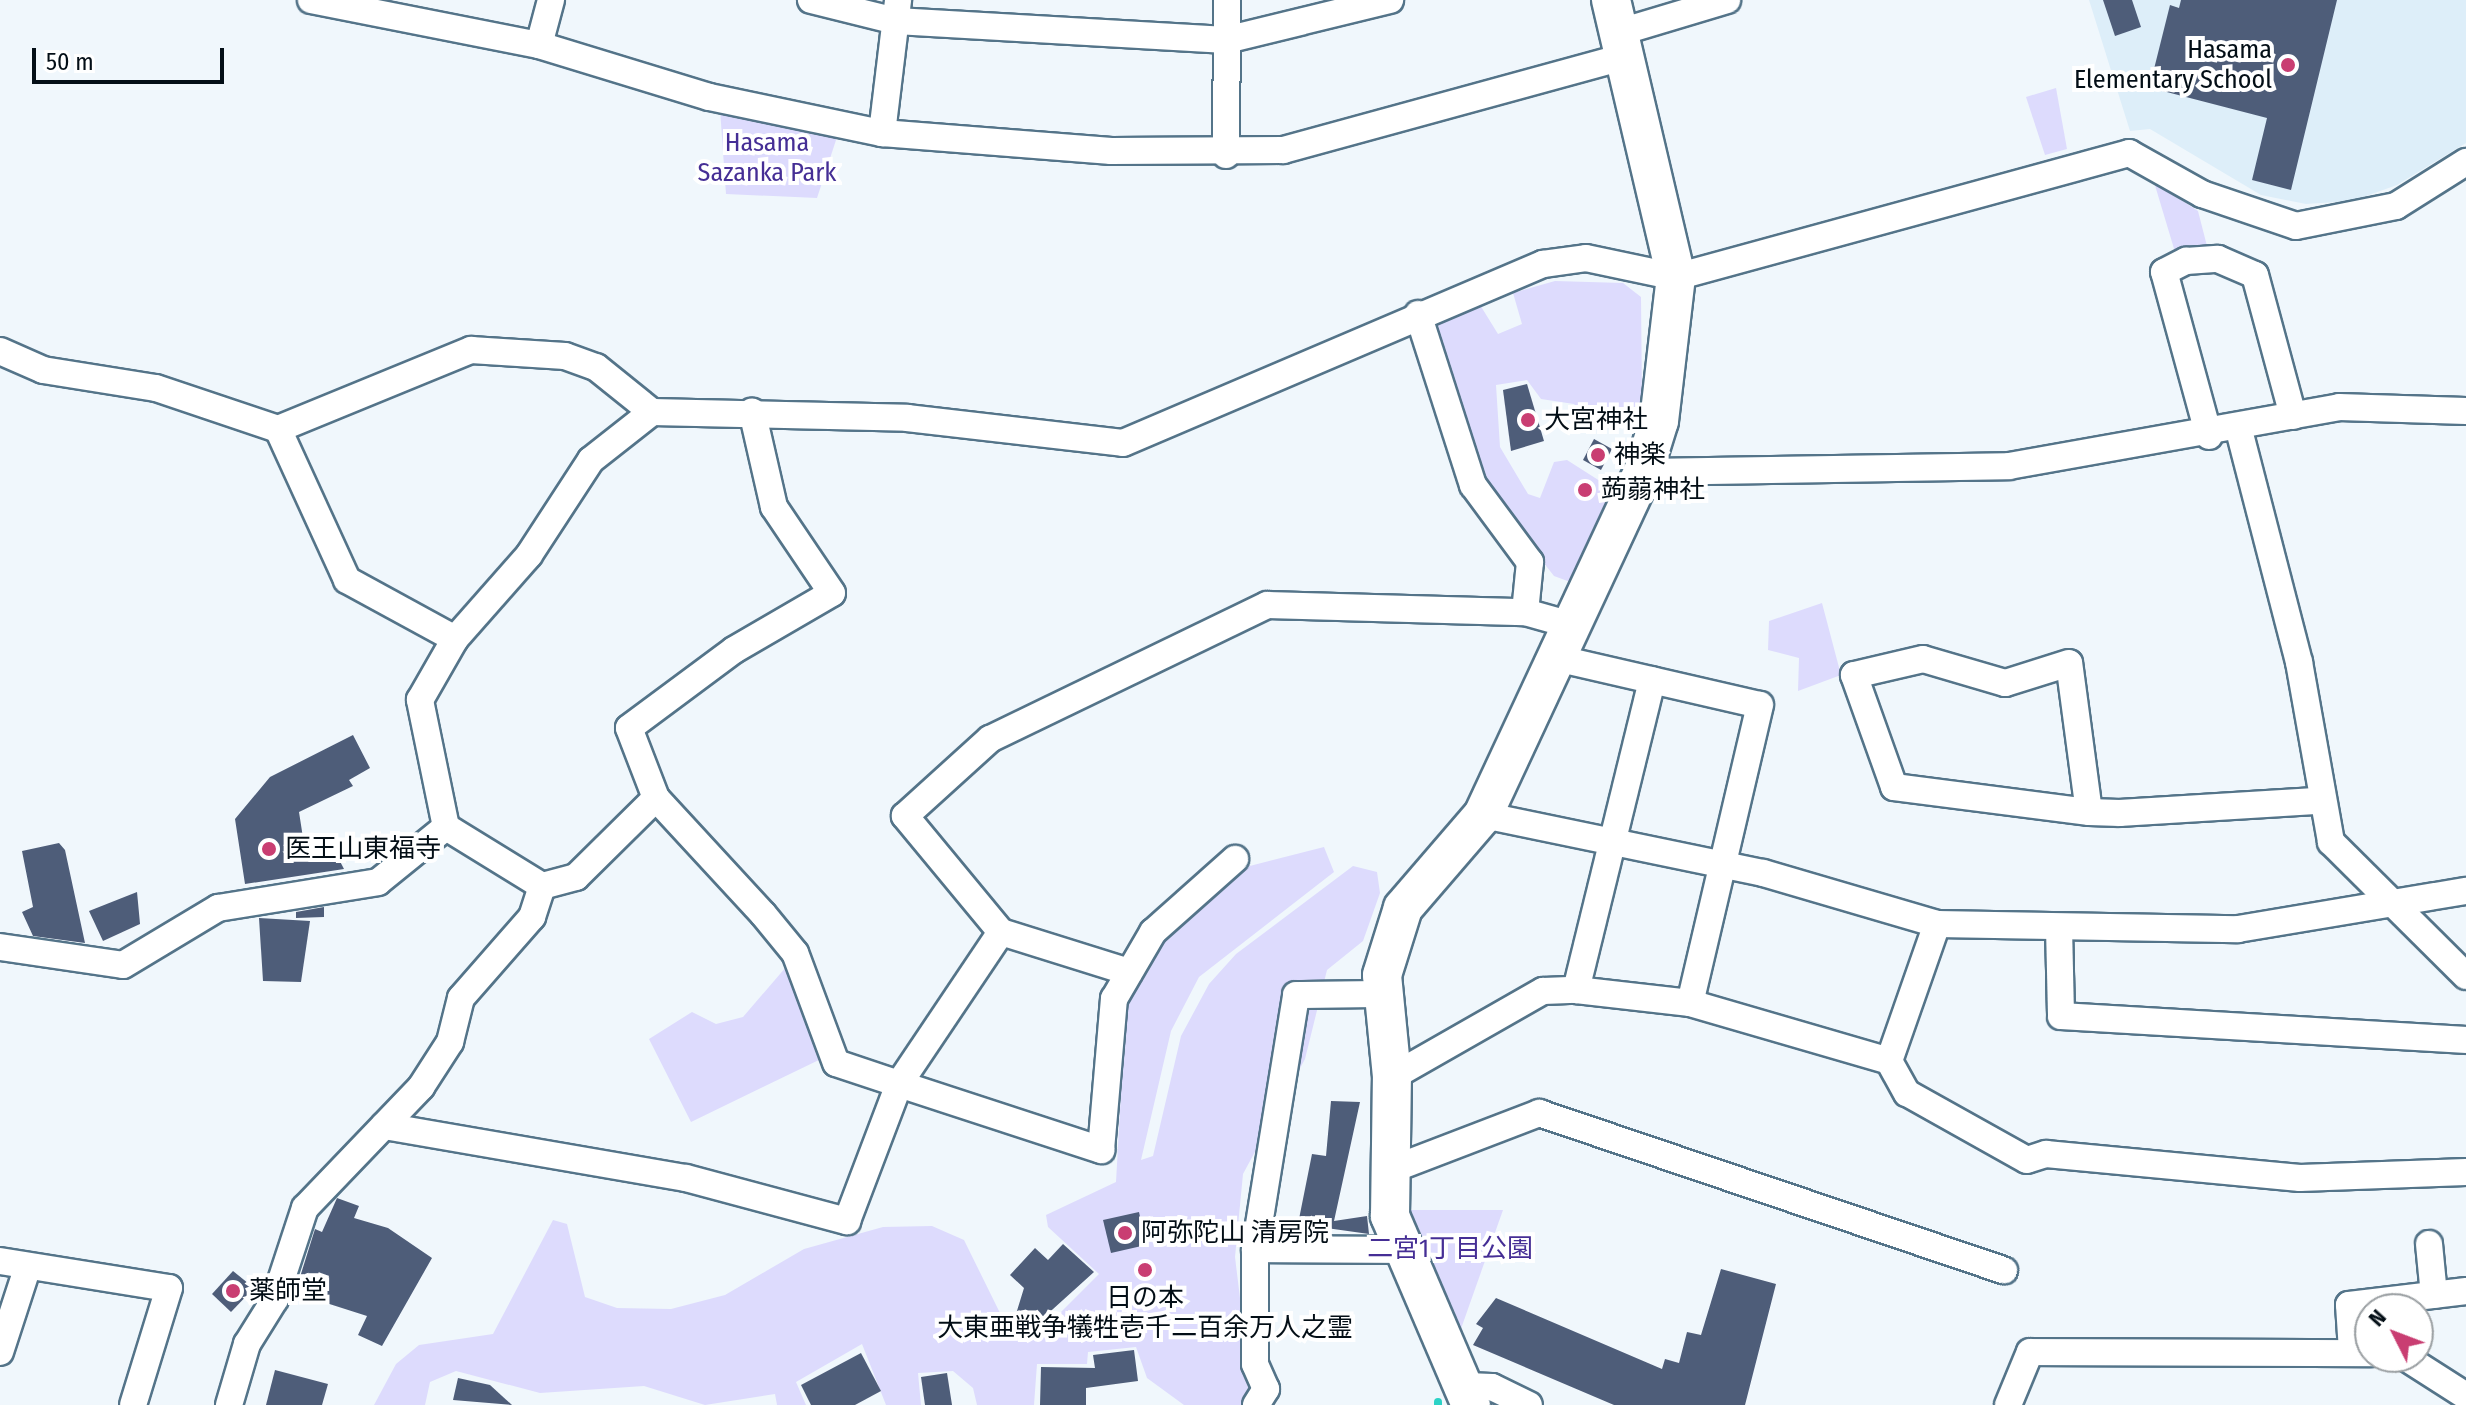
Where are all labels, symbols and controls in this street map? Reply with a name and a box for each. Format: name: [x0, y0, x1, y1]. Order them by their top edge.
scale bar: [36, 32, 228, 82]
place label: Hasama Elementary School: [2074, 34, 2272, 96]
text: 50 m: [46, 48, 94, 76]
marker: Hasama Elementary School: [2279, 56, 2297, 74]
park label: Hasama Sazanka Park: [698, 127, 836, 188]
place label: 大宮神社: [1544, 404, 1648, 436]
marker: 大宮神社: [1519, 411, 1537, 429]
place label: 神楽: [1614, 439, 1666, 471]
marker: 神楽: [1589, 446, 1607, 464]
place label: 蒟蒻神社: [1601, 474, 1705, 506]
marker: 蒟蒻神社: [1576, 481, 1594, 499]
place label: 医王山東福寺: [285, 833, 441, 865]
marker: 医王山東福寺: [260, 840, 278, 858]
place label: 阿弥陀山 清房院: [1141, 1217, 1329, 1249]
marker: 阿弥陀山 清房院: [1116, 1224, 1134, 1242]
park label: 二宮1丁目公園: [1367, 1233, 1533, 1265]
marker: 日の本 大東亜戦争犠牲壱千二百余万人之霊: [1136, 1261, 1154, 1279]
place label: 薬師堂: [249, 1275, 327, 1307]
marker: 薬師堂: [224, 1282, 242, 1300]
place label: 日の本 大東亜戦争犠牲壱千二百余万人之霊: [937, 1282, 1353, 1344]
north arrow: [2354, 1293, 2434, 1373]
text: N: [2363, 1304, 2392, 1332]

